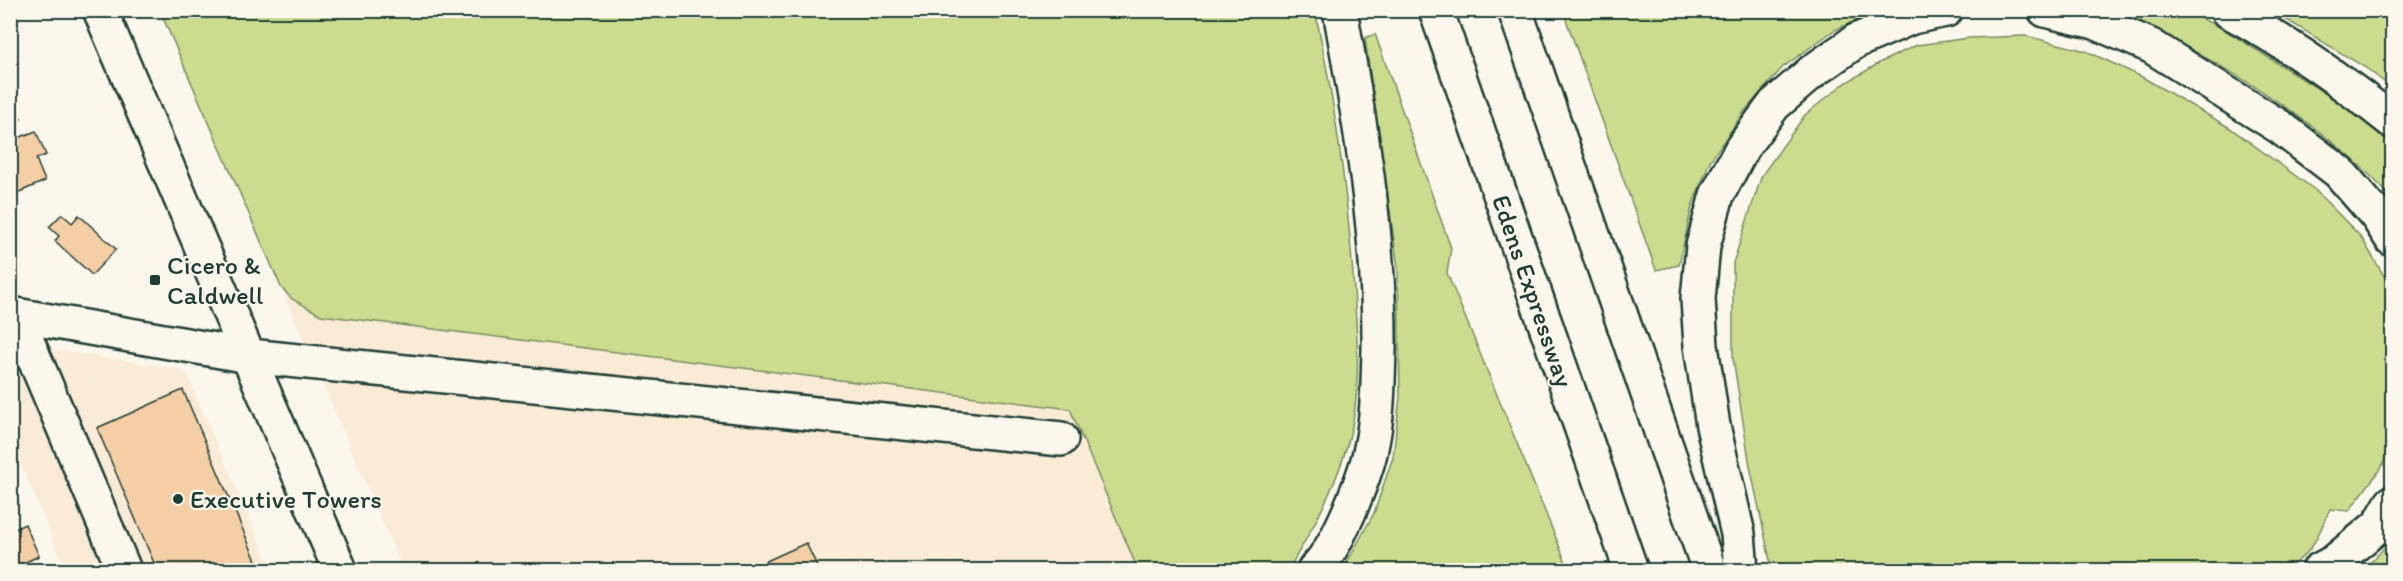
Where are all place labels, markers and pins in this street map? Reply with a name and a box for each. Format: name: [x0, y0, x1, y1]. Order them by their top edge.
place label: Cicero & Caldwell: [167, 249, 263, 311]
marker: Cicero & Caldwell: [148, 273, 162, 287]
place label: Executive Towers: [190, 483, 382, 515]
marker: Executive Towers: [171, 492, 185, 506]

